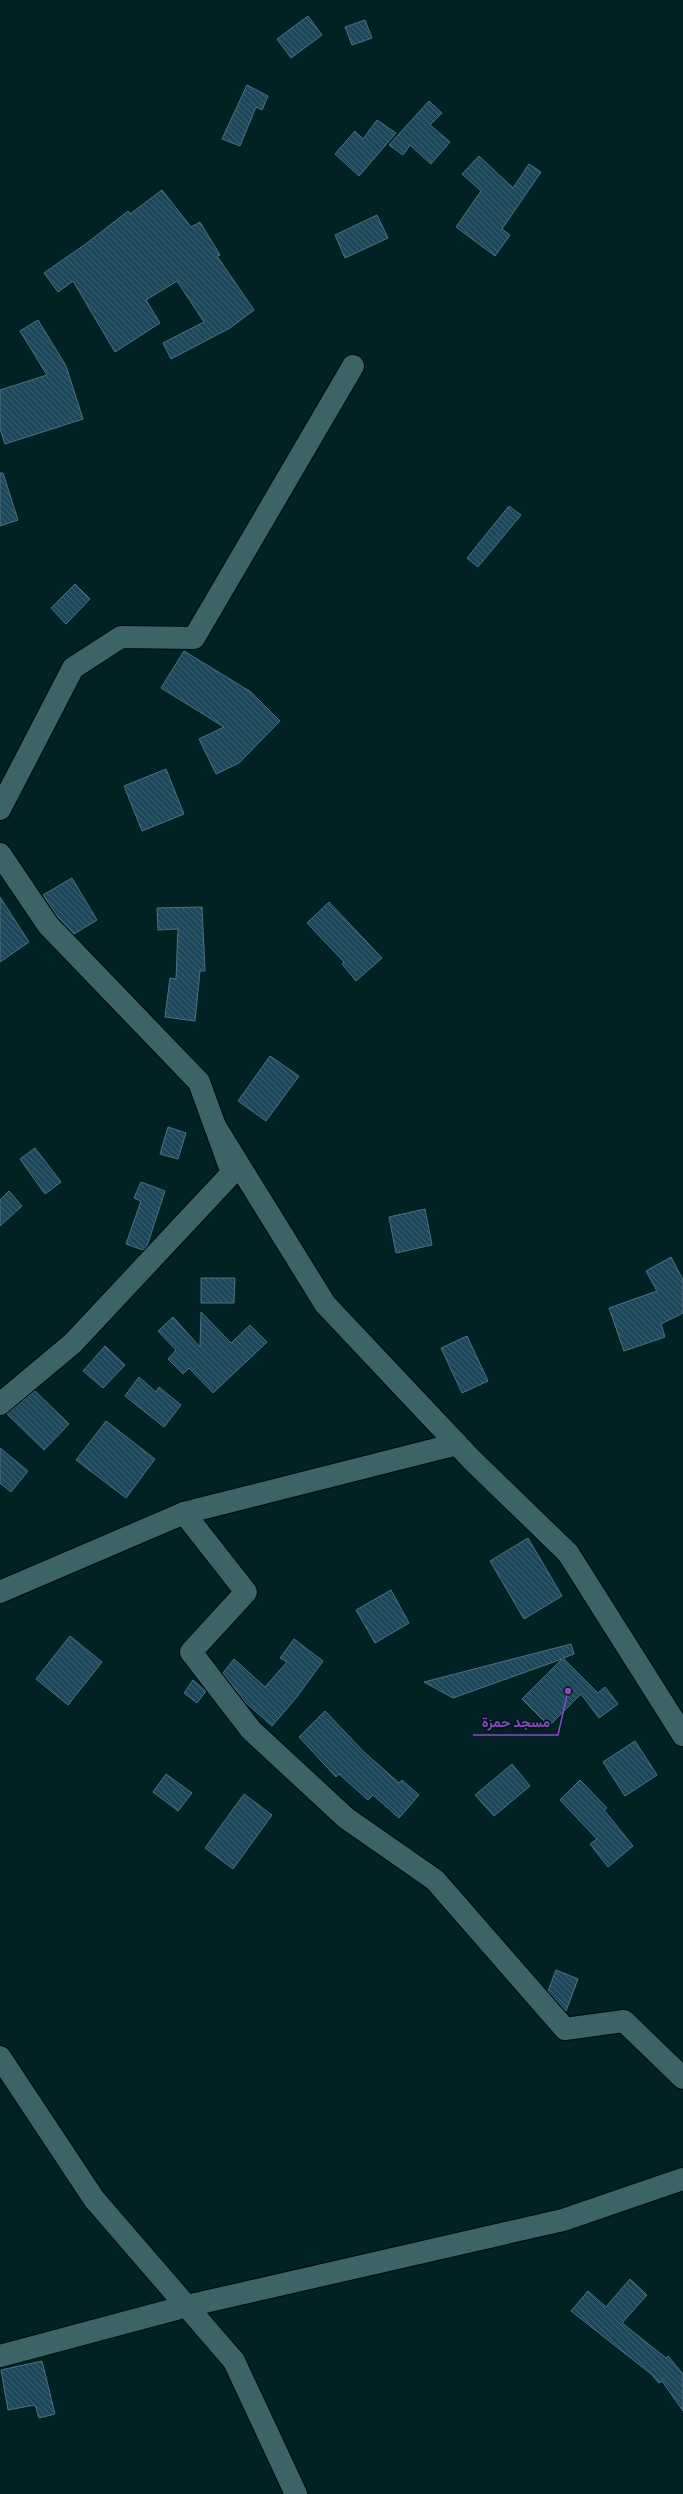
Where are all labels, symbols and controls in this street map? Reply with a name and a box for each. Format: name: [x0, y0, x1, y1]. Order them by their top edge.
callout: مسجد حمزة: [473, 1709, 558, 1735]
text: مسجد حمزة: [482, 1713, 551, 1731]

